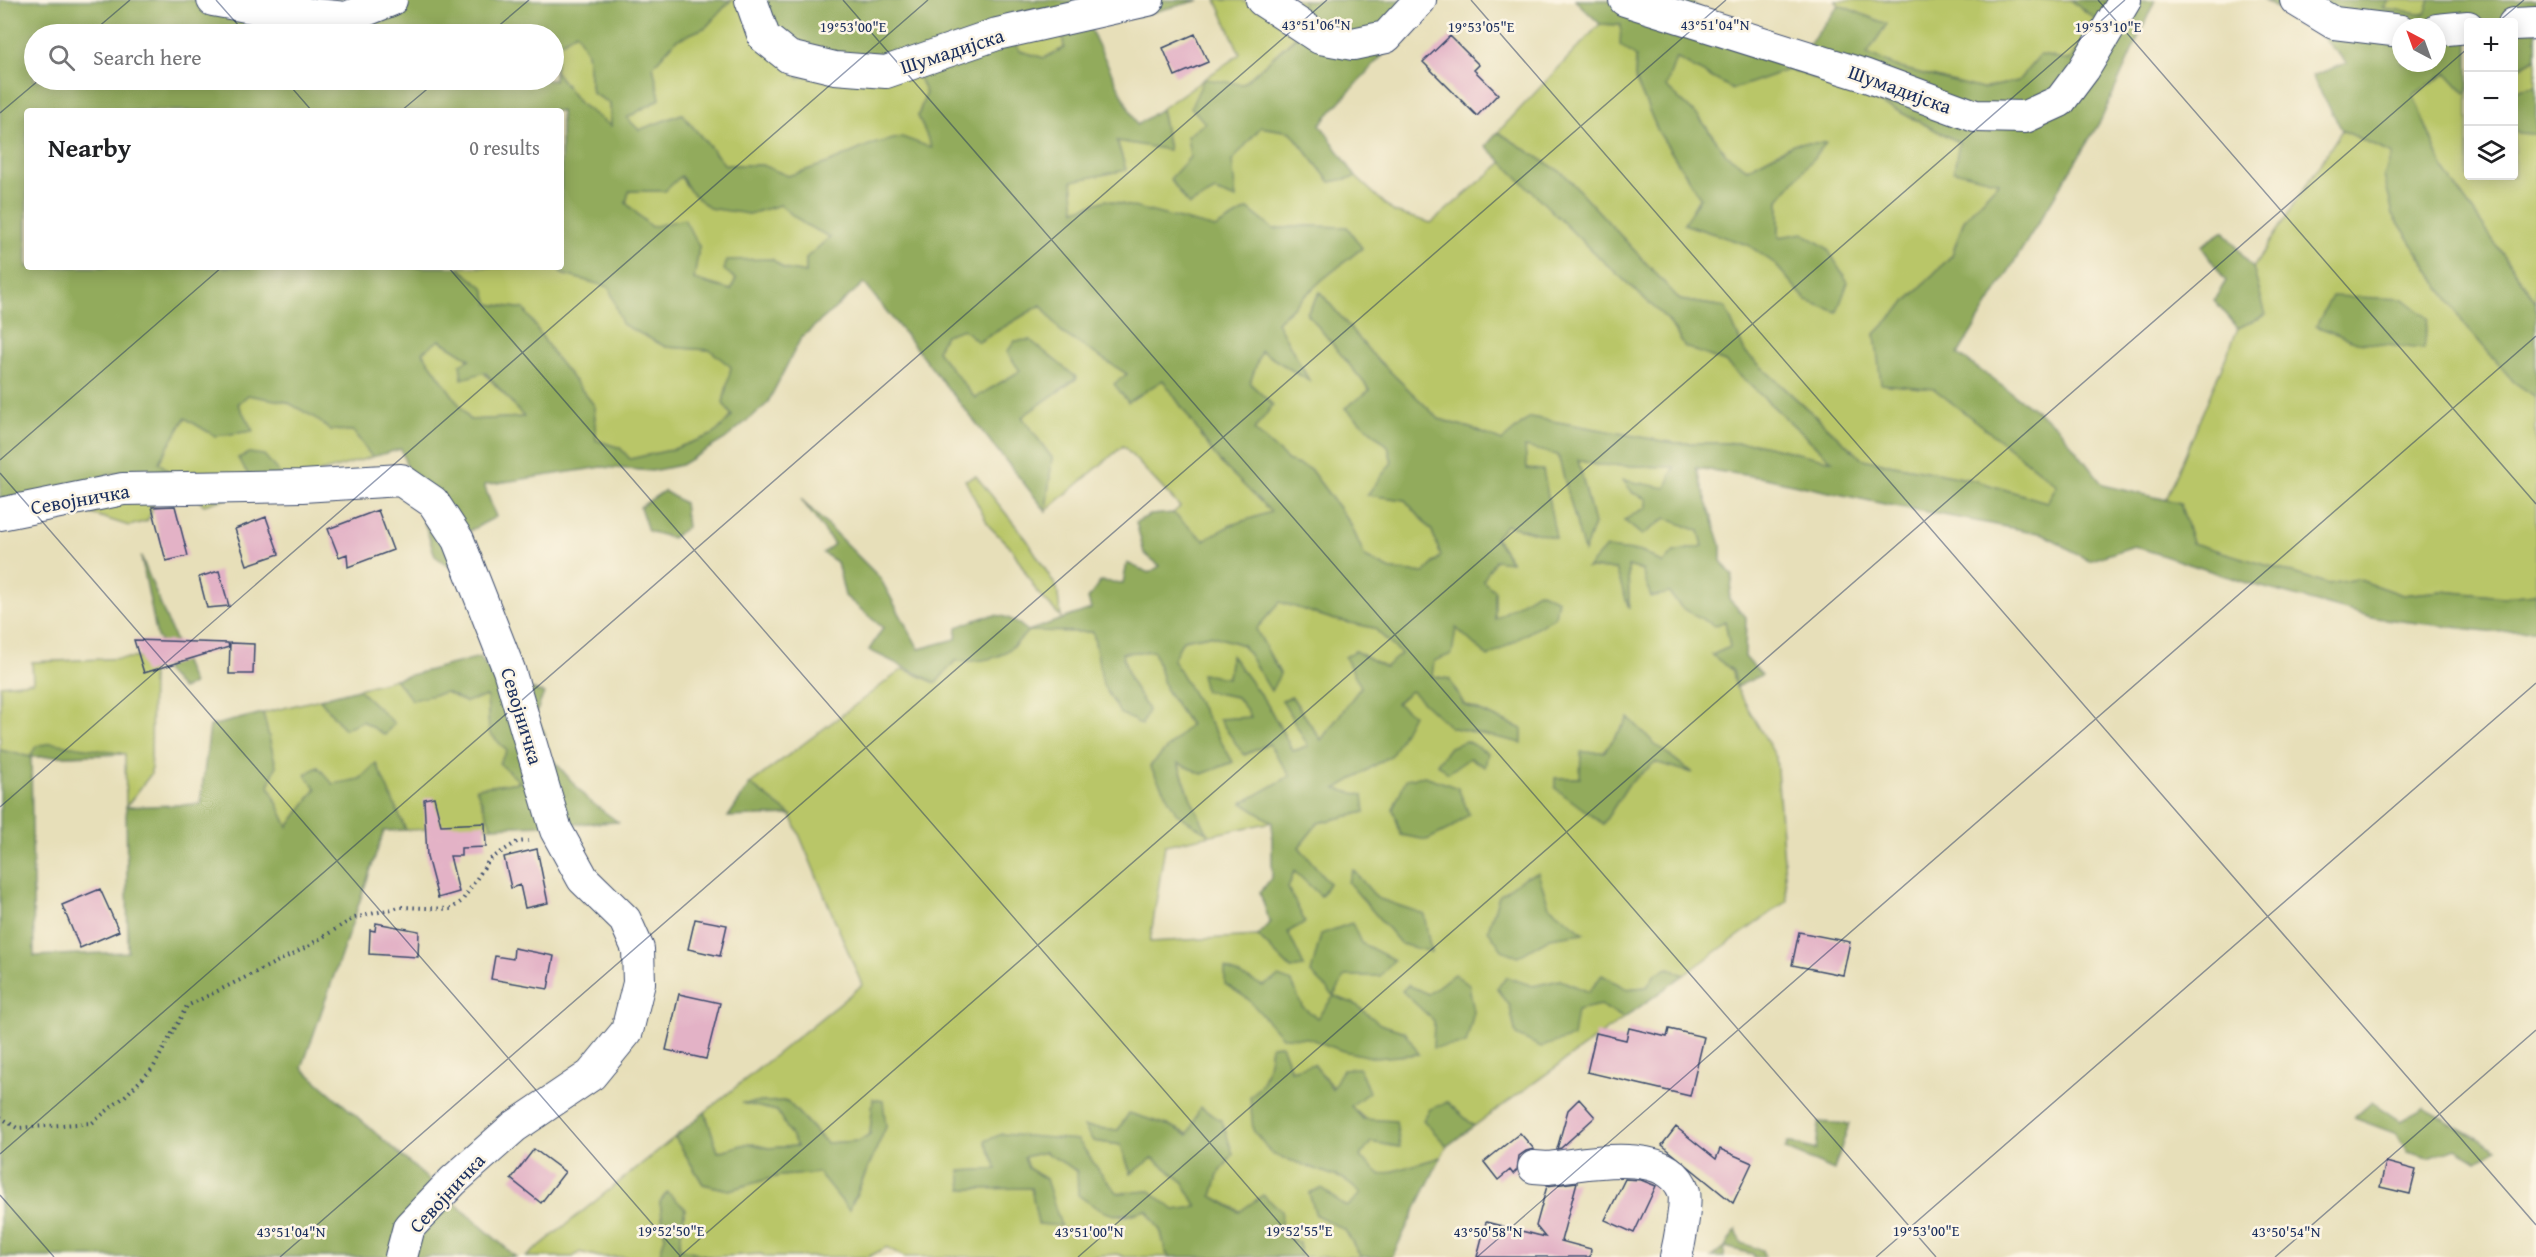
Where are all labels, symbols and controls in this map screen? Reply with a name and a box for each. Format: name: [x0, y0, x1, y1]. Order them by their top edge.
text: 43°51'06"N: [1282, 14, 1351, 35]
text: 43°51'04"N: [1681, 14, 1750, 35]
text: 19°53'00"E: [820, 16, 887, 37]
text: 19°53'05"E: [1448, 16, 1515, 37]
text: 19°53'10"E: [2075, 16, 2142, 37]
north arrow: [2392, 18, 2446, 72]
map controls: [2464, 18, 2518, 180]
button: +: [2464, 18, 2518, 72]
street label: Шумадијска: [896, 20, 1008, 81]
search box: [24, 24, 564, 90]
icon: search: [45, 41, 78, 74]
text: Search here: [93, 41, 202, 73]
street label: Шумадијска: [1845, 56, 1956, 121]
button: −: [2464, 72, 2518, 126]
button: layers: [2464, 126, 2518, 180]
text: Nearby: [48, 128, 131, 167]
text: 0 results: [469, 133, 540, 162]
street label: Севојничка: [28, 475, 132, 521]
street label: Севојничка: [494, 664, 551, 768]
street label: Севојничка: [402, 1146, 492, 1239]
text: 19°52'50"E: [638, 1220, 705, 1241]
text: 19°52'55"E: [1266, 1220, 1333, 1241]
text: 19°53'00"E: [1893, 1220, 1960, 1241]
text: 43°51'04"N: [257, 1221, 326, 1242]
text: 43°51'00"N: [1055, 1221, 1124, 1242]
text: 43°50'58"N: [1454, 1221, 1523, 1242]
text: 43°50'54"N: [2252, 1221, 2321, 1242]

